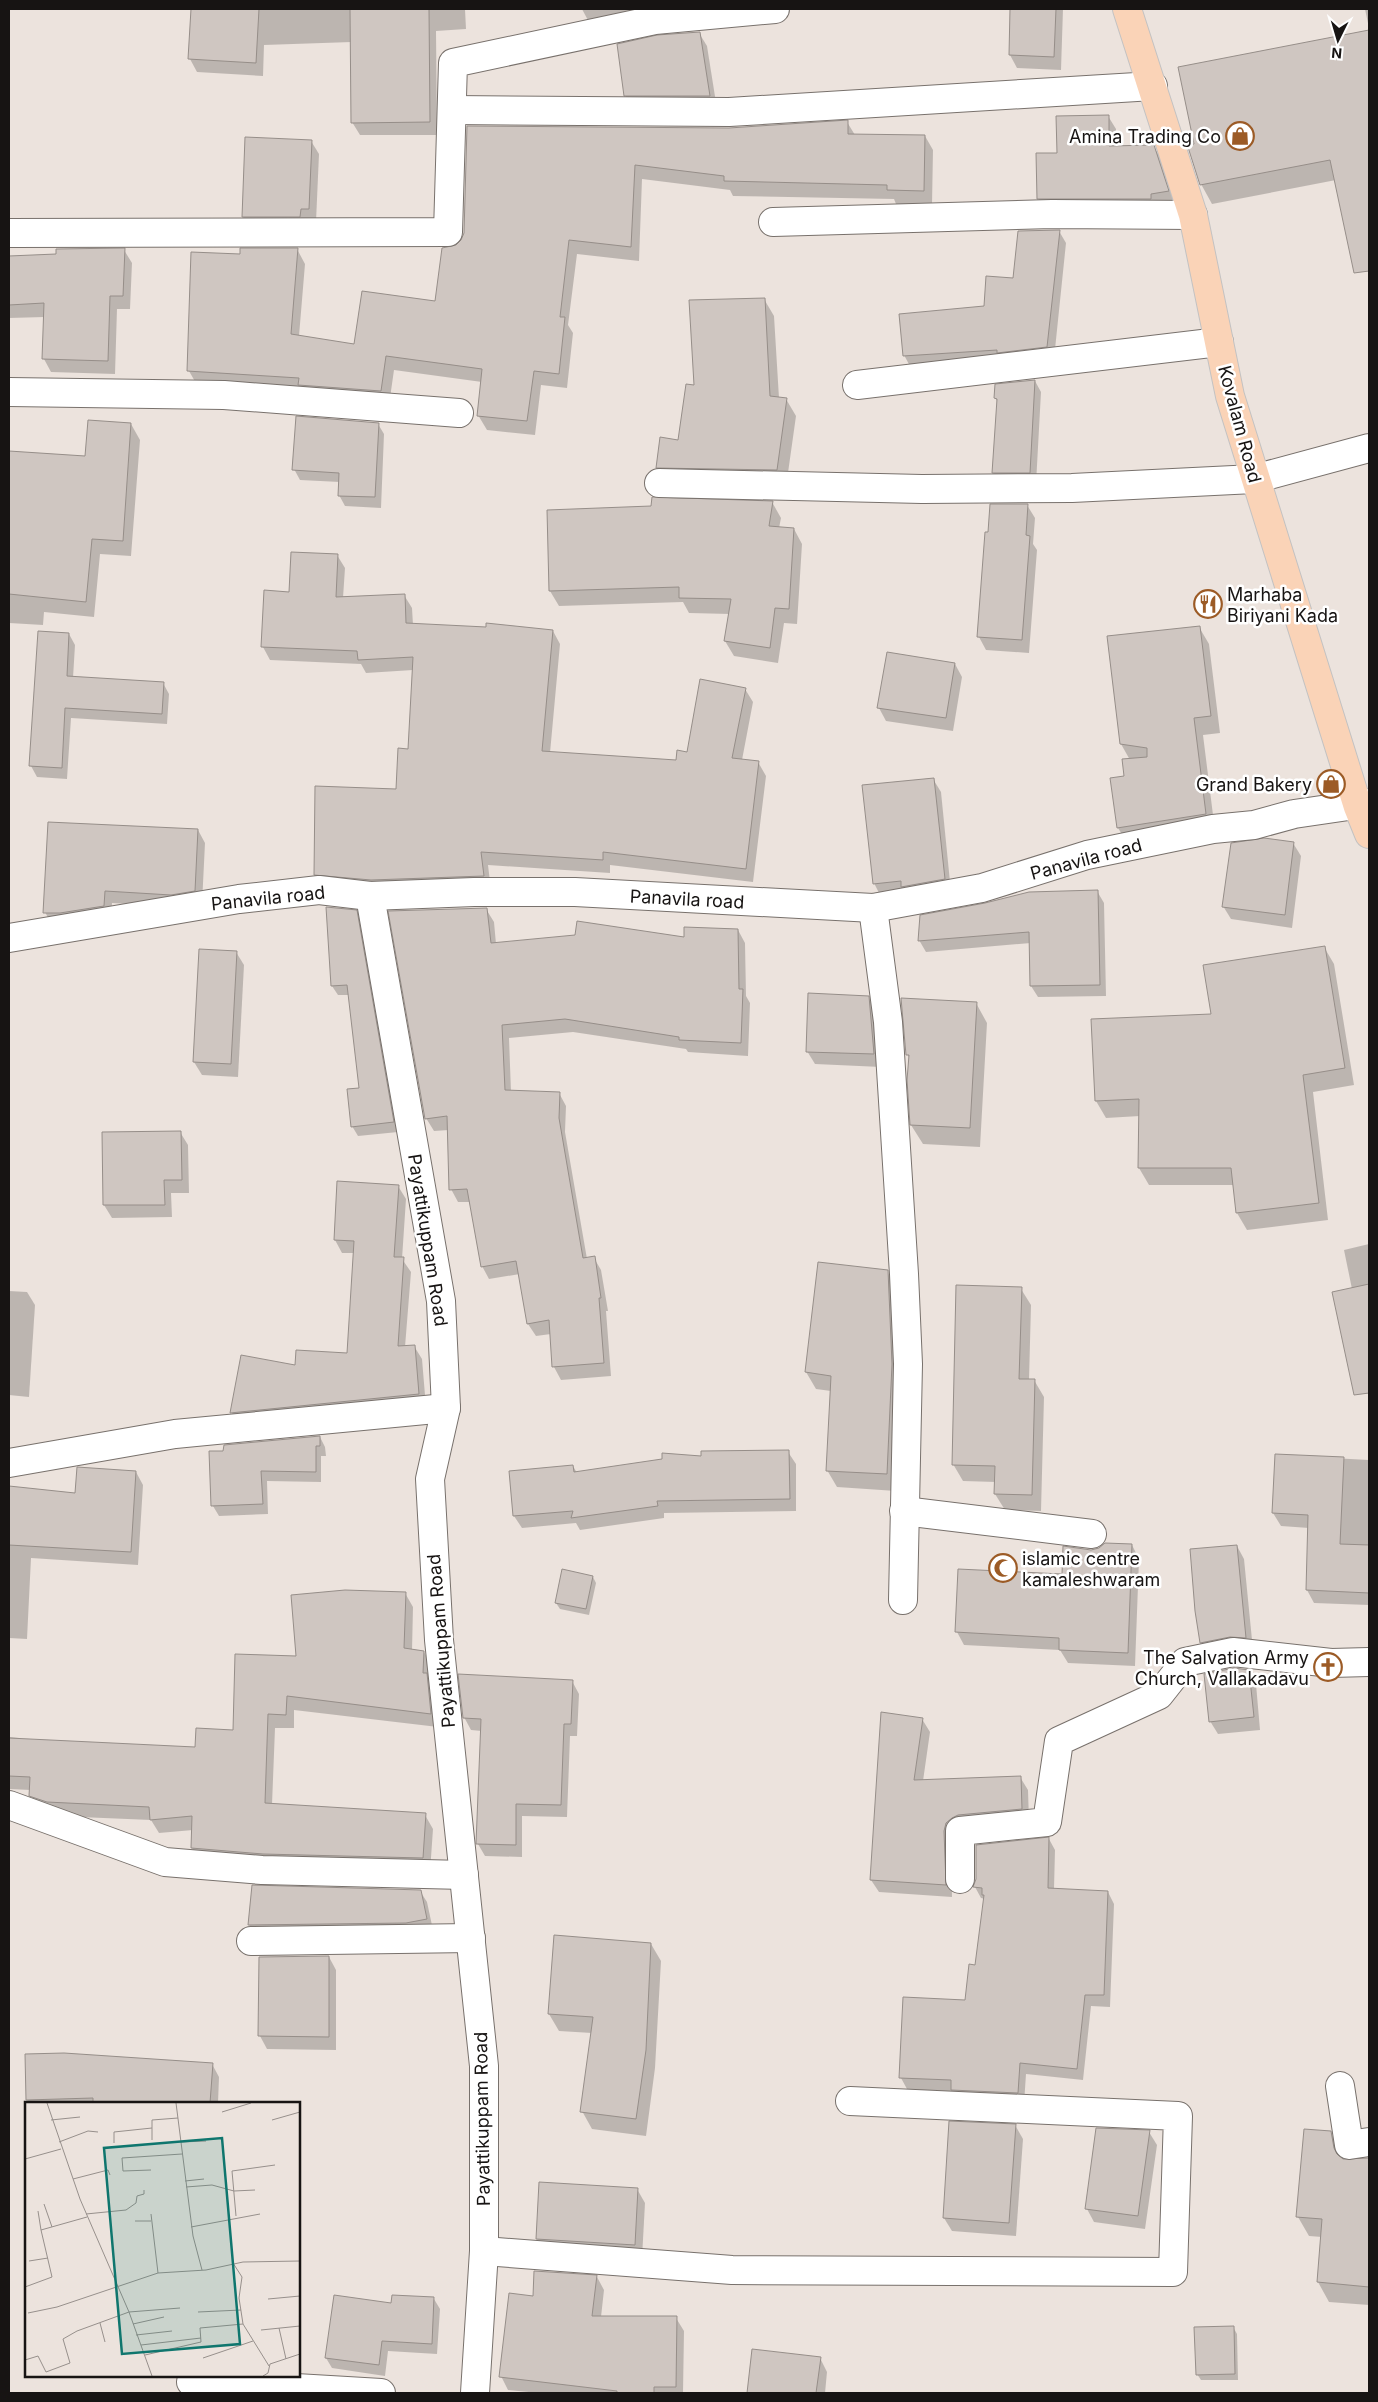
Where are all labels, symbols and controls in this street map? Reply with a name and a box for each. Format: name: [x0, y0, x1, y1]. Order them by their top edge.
north arrow: [1313, 15, 1363, 65]
text: N: [1331, 45, 1343, 62]
shop icon: Amina Trading Co: [1225, 121, 1255, 151]
place label: Amina Trading Co: [1069, 126, 1221, 147]
street label: Kovalam Road: [1214, 363, 1266, 485]
place label: Marhaba Biriyani Kada: [1227, 584, 1338, 626]
restaurant icon: Marhaba Biriyani Kada: [1193, 589, 1223, 619]
shop icon: Grand Bakery: [1316, 769, 1346, 799]
place label: Grand Bakery: [1196, 774, 1312, 795]
street label: Panavila road: [1028, 834, 1144, 884]
street label: Panavila road: [210, 882, 326, 914]
street label: Panavila road: [629, 886, 745, 912]
street label: Payattikuppam Road: [404, 1152, 452, 1328]
place label: islamic centre kamaleshwaram: [1022, 1548, 1160, 1590]
street label: Payattikuppam Road: [423, 1553, 459, 1729]
mosque icon: islamic centre kamaleshwaram: [988, 1553, 1018, 1583]
place label: The Salvation Army Church, Vallakadavu: [1135, 1647, 1309, 1689]
church icon: The Salvation Army Church, Vallakadavu: [1313, 1652, 1343, 1682]
street label: Payattikuppam Road: [470, 2032, 494, 2206]
inset map: [25, 2102, 300, 2377]

